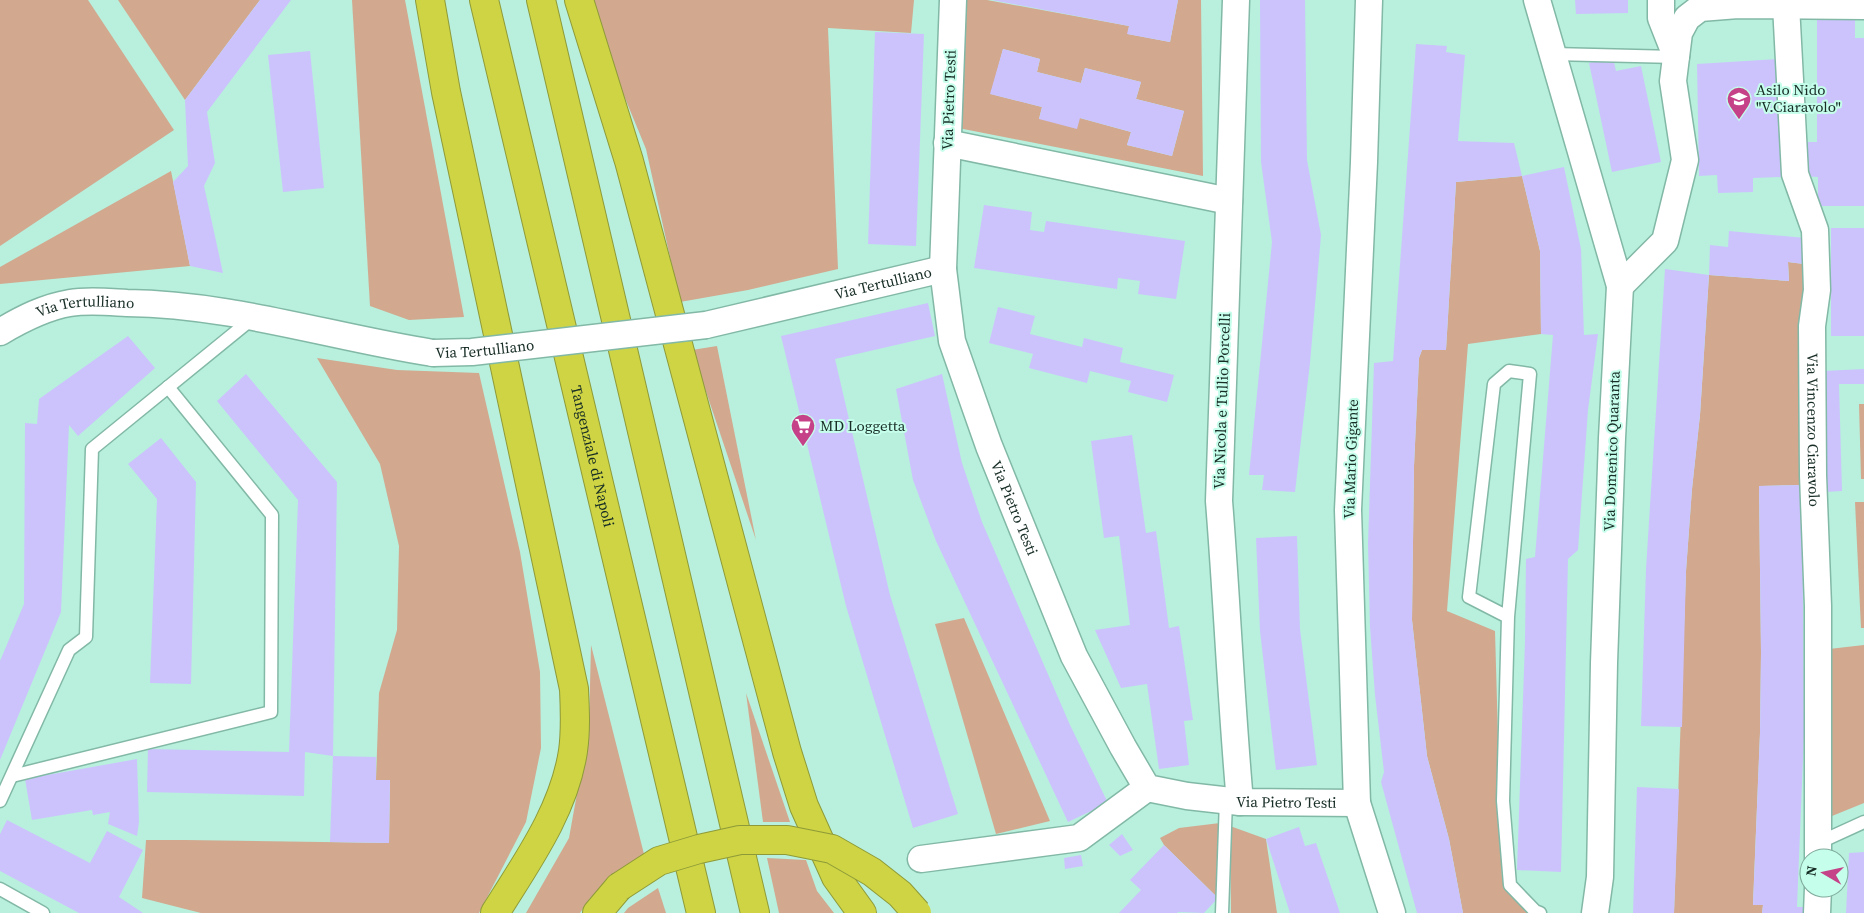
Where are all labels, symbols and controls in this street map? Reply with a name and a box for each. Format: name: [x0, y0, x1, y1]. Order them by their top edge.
street label: Via Pietro Testi: [936, 49, 961, 151]
place label: Asilo Nido "V.Ciaravolo": [1756, 79, 1841, 117]
school or university icon: Asilo Nido "V.Ciaravolo": [1726, 86, 1752, 120]
street label: Via Tertulliano: [832, 261, 934, 304]
street label: Via Tertulliano: [33, 290, 135, 322]
street label: Via Nicola e Tullio Porcelli: [1208, 313, 1235, 489]
street label: Via Tertulliano: [435, 334, 535, 363]
street label: Via Vincenzo Ciaravolo: [1802, 353, 1825, 507]
street label: Via Domenico Quaranta: [1598, 370, 1625, 531]
street label: Tangenziale di Napoli: [566, 383, 620, 529]
street label: Via Mario Gigante: [1338, 398, 1363, 519]
supermarket icon: MD Loggetta: [790, 413, 816, 447]
place label: MD Loggetta: [820, 415, 906, 436]
street label: Via Pietro Testi: [986, 457, 1043, 558]
street label: Via Pietro Testi: [1236, 791, 1337, 813]
north arrow: [1799, 848, 1849, 898]
text: N: [1800, 864, 1822, 878]

